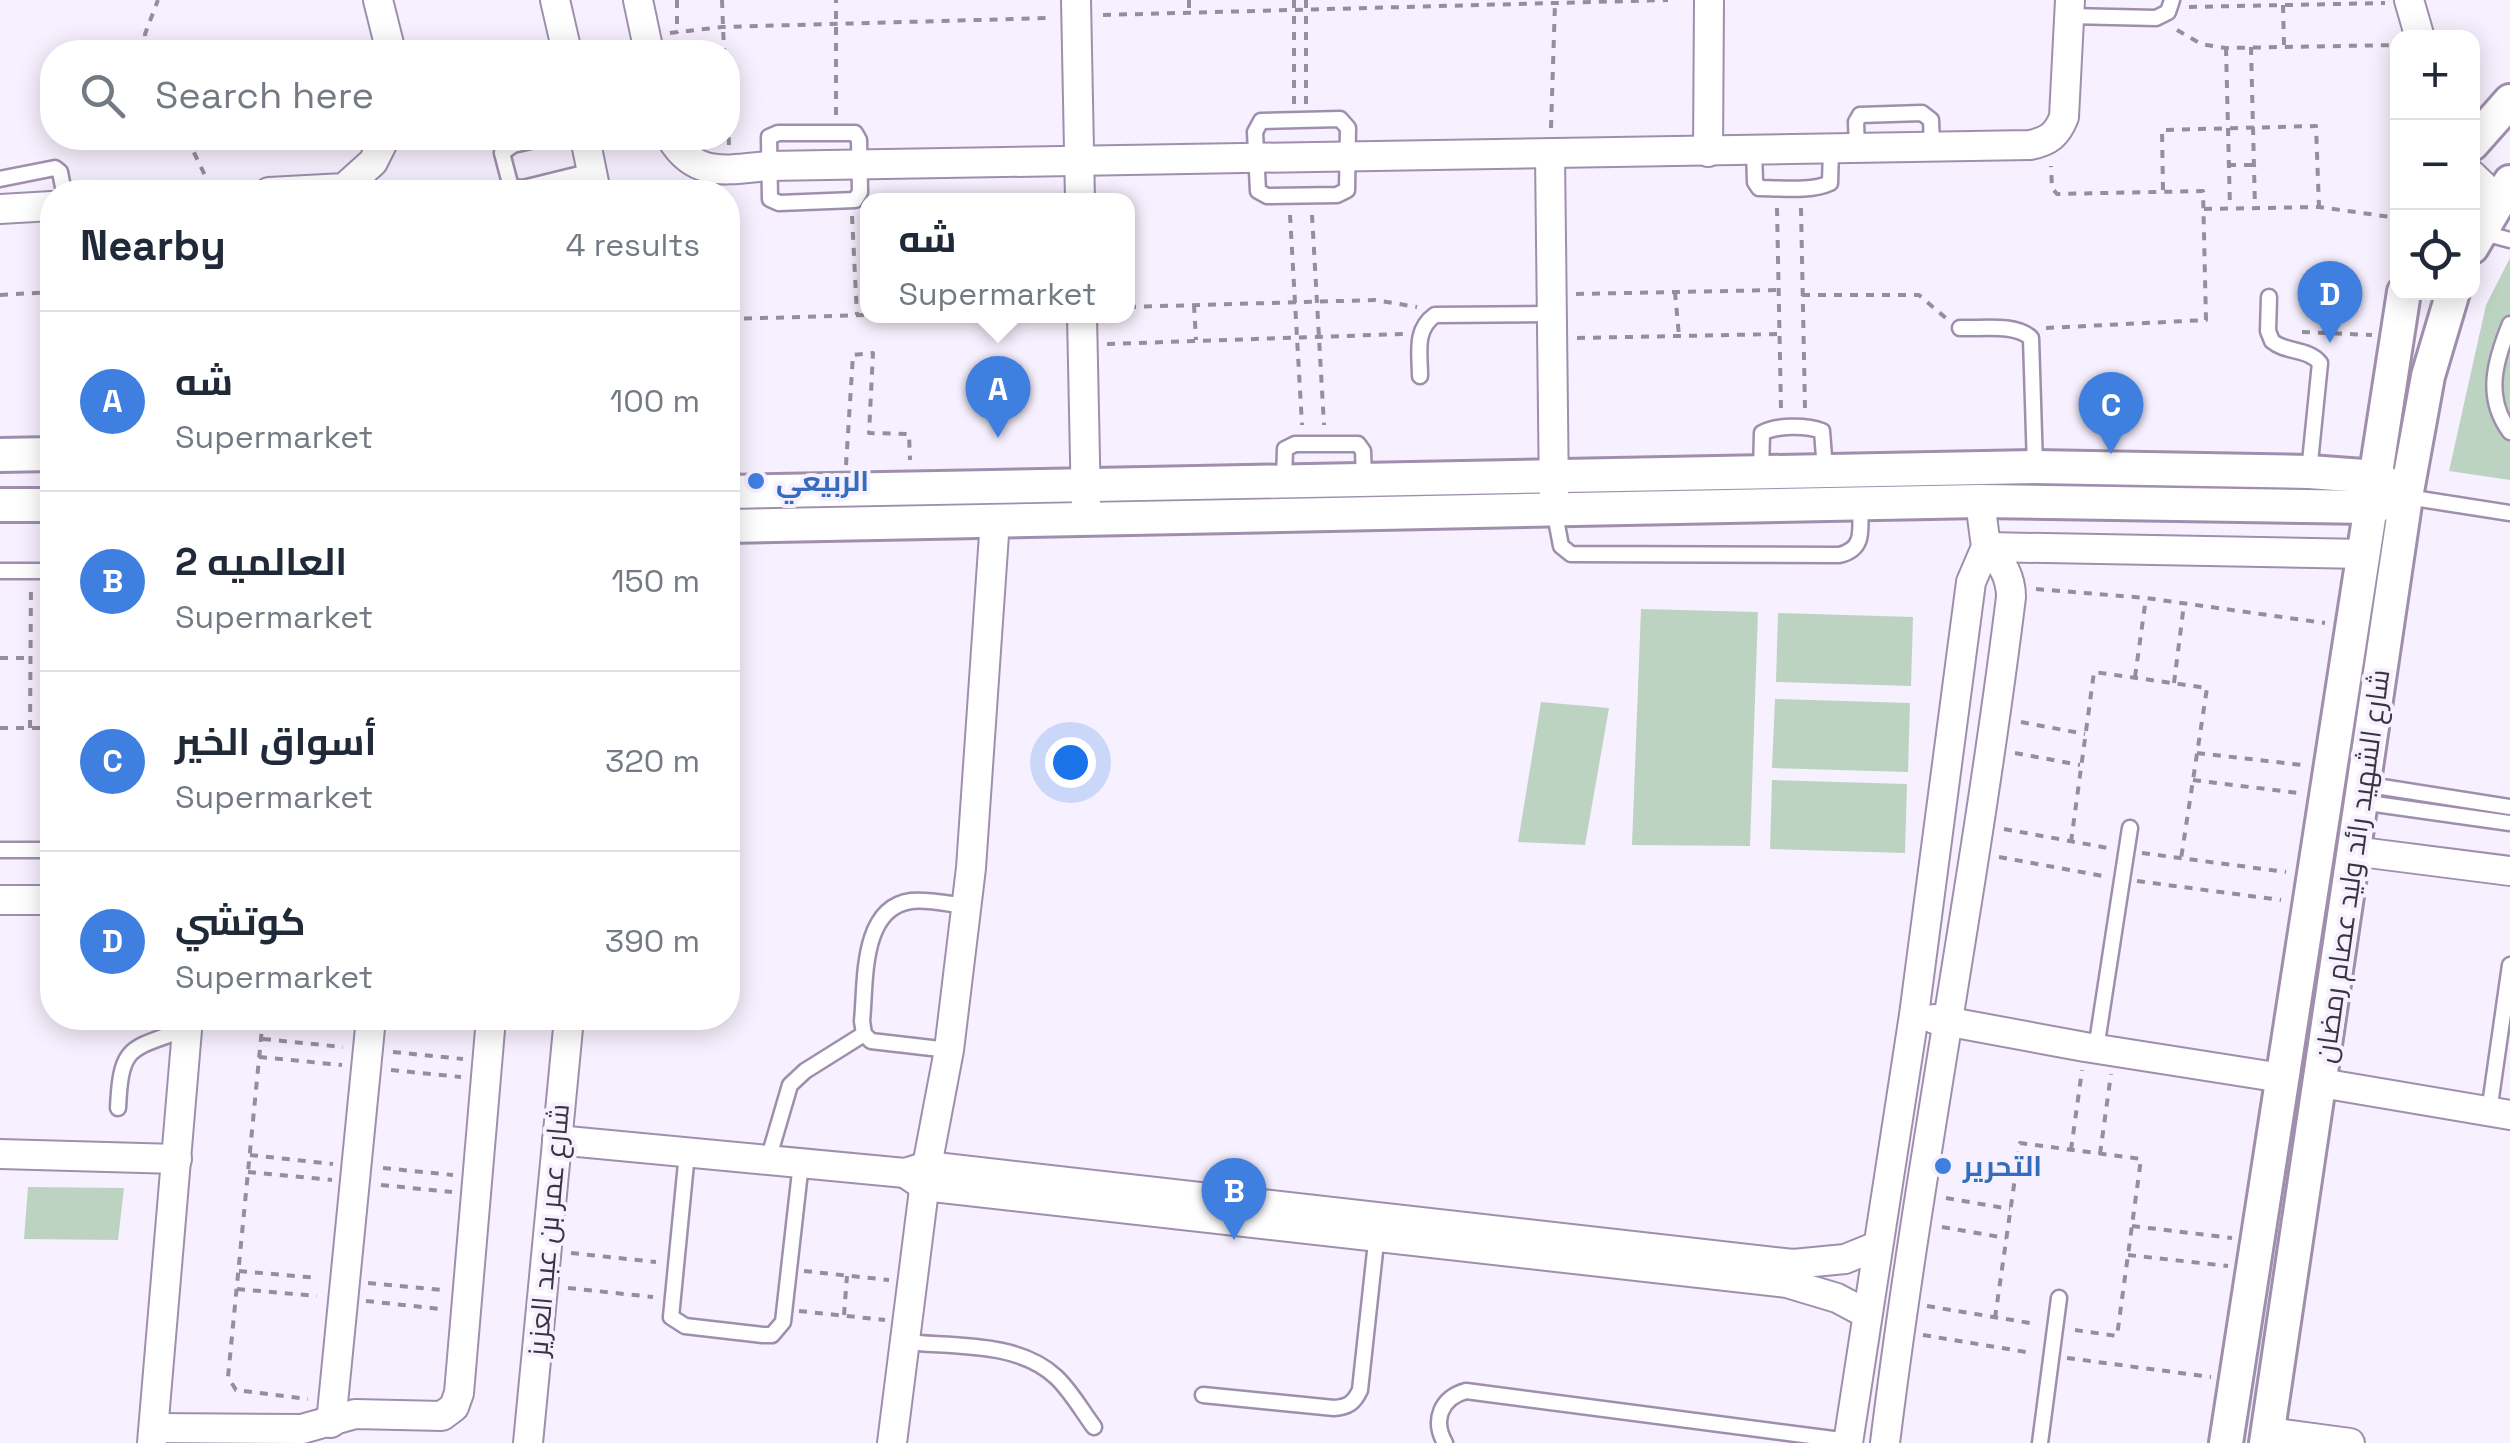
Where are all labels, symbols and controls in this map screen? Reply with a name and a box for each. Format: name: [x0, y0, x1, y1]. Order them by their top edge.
map controls: [2390, 30, 2480, 300]
button: +: [2390, 30, 2480, 120]
search box: [40, 40, 740, 150]
icon: search: [75, 68, 130, 123]
text: Search here: [155, 71, 374, 119]
button: −: [2390, 120, 2480, 210]
popup: [860, 193, 1135, 323]
button: locate: [2390, 210, 2480, 300]
text: شه: [898, 215, 956, 263]
text: Nearby: [80, 219, 226, 272]
text: 4 results: [565, 225, 700, 265]
pin: D: [2298, 260, 2362, 343]
text: Supermarket: [898, 274, 1097, 314]
pin: A: [966, 356, 1030, 438]
text: شه: [175, 358, 233, 406]
pin: C: [2078, 372, 2144, 454]
text: A: [102, 381, 123, 421]
text: 100 m: [610, 381, 700, 421]
text: Supermarket: [175, 417, 373, 457]
place label: الربيعي: [776, 463, 869, 504]
marker: الربيعي: [745, 470, 767, 492]
text: العالميه 2: [175, 538, 347, 586]
text: B: [102, 561, 123, 601]
text: 150 m: [611, 561, 700, 601]
text: Supermarket: [175, 597, 373, 637]
street label: شارع الشهيد رائد وليد عصام رمضان: [2307, 667, 2399, 1065]
text: أسواق الخير: [175, 718, 376, 766]
your location: [1045, 737, 1096, 788]
text: C: [102, 741, 123, 781]
text: 320 m: [605, 741, 700, 781]
text: Supermarket: [175, 777, 373, 817]
text: كوتشي: [175, 898, 306, 946]
text: D: [102, 921, 123, 961]
text: 390 m: [605, 921, 700, 961]
text: Supermarket: [175, 957, 373, 997]
street label: شارع عمر بن عبد العزيز: [519, 1102, 578, 1360]
place label: التحرير: [1962, 1148, 2042, 1184]
marker: التحرير: [1932, 1155, 1954, 1177]
pin: B: [1202, 1158, 1266, 1240]

